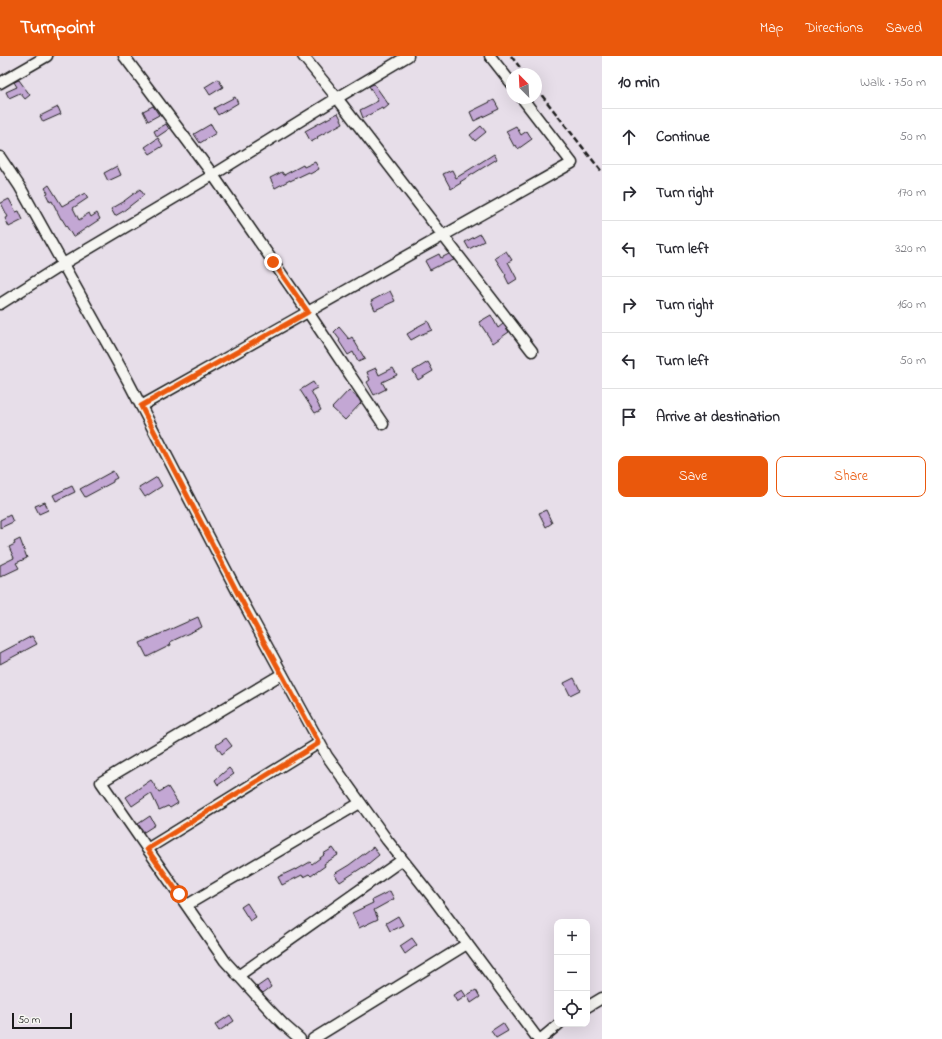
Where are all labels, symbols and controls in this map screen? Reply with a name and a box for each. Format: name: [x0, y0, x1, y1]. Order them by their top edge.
text: Turnpoint: [20, 15, 95, 42]
text: Map: [760, 18, 783, 39]
text: Directions: [805, 18, 863, 39]
text: Saved: [885, 18, 922, 39]
north arrow: [506, 68, 542, 104]
text: 10 min: [618, 70, 660, 95]
text: Walk · 750 m: [860, 73, 926, 92]
icon: ahead: [618, 126, 640, 148]
text: Continue: [656, 126, 710, 148]
text: 50 m: [900, 127, 926, 146]
icon: right: [618, 182, 640, 204]
text: Turn right: [656, 182, 714, 204]
text: 170 m: [898, 183, 926, 202]
icon: left: [618, 238, 640, 260]
text: Turn left: [656, 238, 709, 260]
text: 320 m: [895, 239, 926, 258]
route end: [264, 253, 282, 271]
icon: right: [618, 294, 640, 316]
text: Turn right: [656, 294, 714, 316]
text: 160 m: [897, 295, 926, 314]
icon: left: [618, 350, 640, 372]
text: Turn left: [656, 350, 709, 372]
text: 50 m: [900, 351, 926, 370]
icon: arrive: [618, 406, 640, 428]
text: Arrive at destination: [656, 406, 780, 428]
button: Save: [618, 456, 768, 497]
button: Share: [776, 456, 926, 497]
route start: [170, 885, 188, 903]
map controls: [554, 919, 590, 1027]
button: +: [554, 919, 590, 955]
button: −: [554, 955, 590, 991]
button: locate: [554, 991, 590, 1027]
scale bar: [12, 1011, 72, 1030]
text: 50 m: [18, 1012, 40, 1028]

